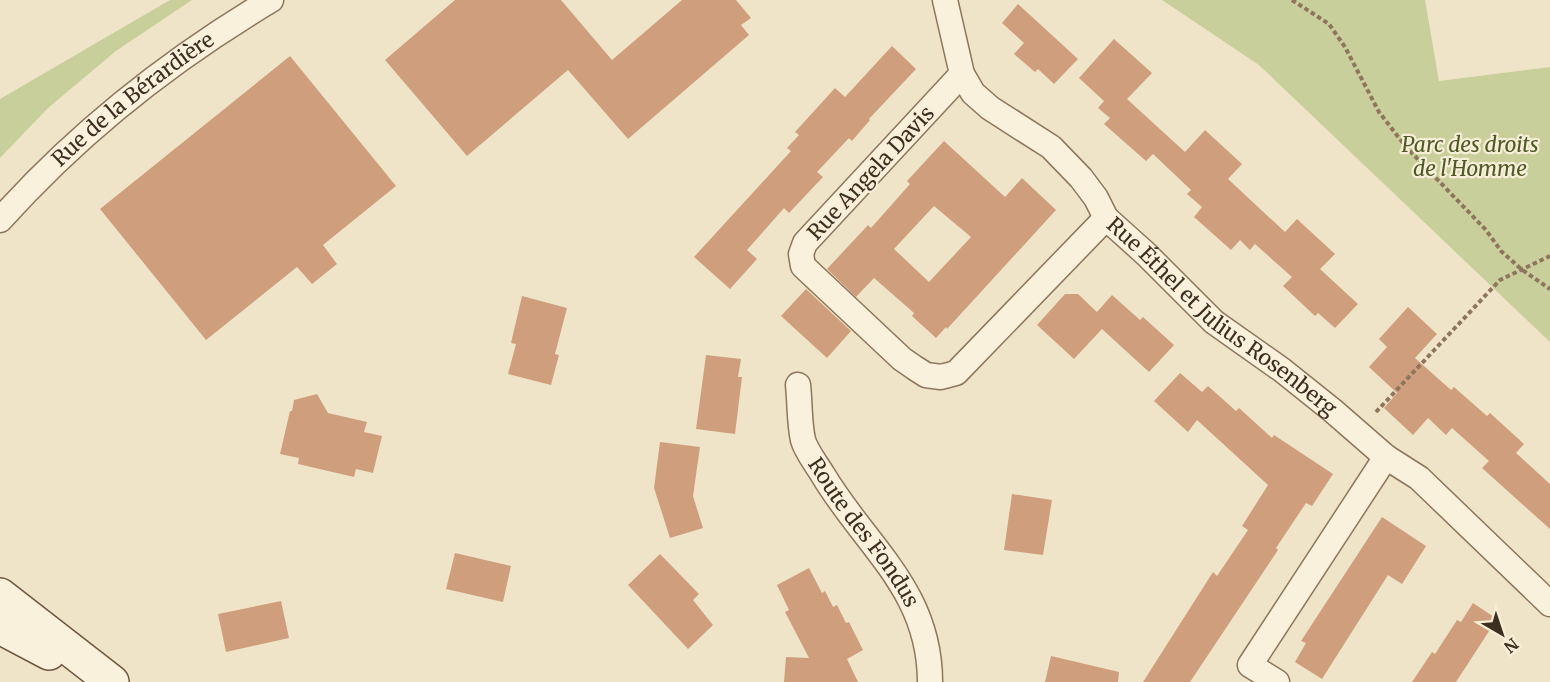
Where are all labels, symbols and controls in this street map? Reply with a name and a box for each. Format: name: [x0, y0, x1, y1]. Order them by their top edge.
street label: Rue de la Bérardière: [46, 26, 219, 172]
street label: Rue Angela Davis: [801, 100, 940, 245]
park label: Parc des droits de l'Homme: [1401, 131, 1539, 182]
street label: Rue Éthel et Julius Rosenberg: [1101, 211, 1343, 422]
street label: Route des Fondus: [802, 452, 925, 611]
north arrow: [1472, 604, 1532, 664]
text: N: [1500, 634, 1523, 658]

